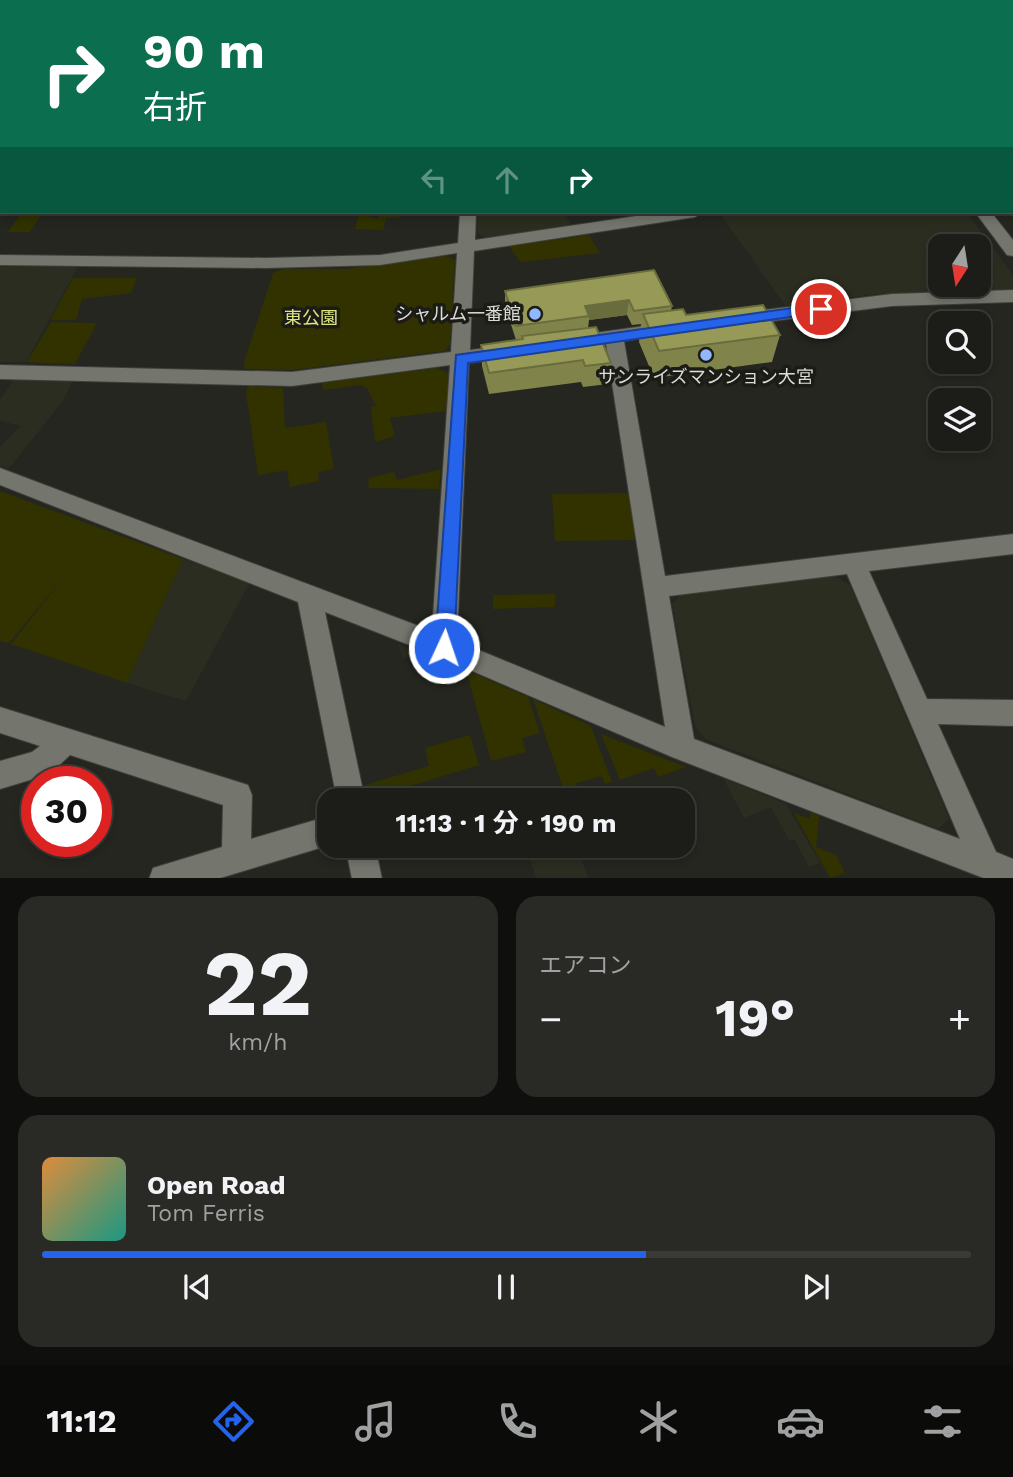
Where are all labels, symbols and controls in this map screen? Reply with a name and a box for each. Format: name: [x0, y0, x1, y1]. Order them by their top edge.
text: 90 m: [143, 22, 265, 80]
icon: right: [28, 28, 119, 119]
text: 右折: [143, 88, 207, 126]
icon: left: [415, 161, 453, 199]
icon: ahead: [488, 161, 526, 199]
icon: right: [561, 161, 599, 199]
north arrow: [928, 234, 990, 298]
map controls: [928, 234, 991, 451]
pin: [791, 279, 851, 339]
icon: arrive: [802, 290, 840, 328]
place label: シャルム一番館: [395, 303, 521, 324]
marker: シャルム一番館: [527, 306, 543, 322]
park label: 東公園: [284, 307, 338, 328]
button: search: [928, 311, 991, 374]
marker: サンライズマンション大宮: [698, 347, 714, 363]
place label: サンライズマンション大宮: [598, 366, 814, 387]
button: layers: [928, 388, 991, 451]
position arrow: [407, 611, 481, 685]
speed limit sign: 30: [21, 766, 112, 857]
text: 11:13 · 1 分 · 190 m: [396, 808, 616, 838]
text: 22: [204, 930, 312, 1037]
text: エアコン: [540, 952, 632, 979]
text: 19°: [715, 988, 795, 1049]
text: −: [540, 997, 562, 1041]
text: +: [948, 997, 971, 1041]
text: km/h: [228, 1029, 287, 1056]
text: Open Road: [147, 1170, 285, 1200]
text: Tom Ferris: [147, 1200, 265, 1227]
icon: previous: [178, 1268, 216, 1306]
icon: pause: [487, 1268, 525, 1306]
icon: next: [797, 1268, 835, 1306]
icon: directions: [209, 1397, 258, 1446]
icon: music: [351, 1397, 400, 1446]
icon: phone: [493, 1397, 542, 1446]
icon: climate: [634, 1397, 683, 1446]
icon: car: [776, 1397, 825, 1446]
icon: filters: [918, 1397, 967, 1446]
text: 11:12: [46, 1402, 116, 1440]

